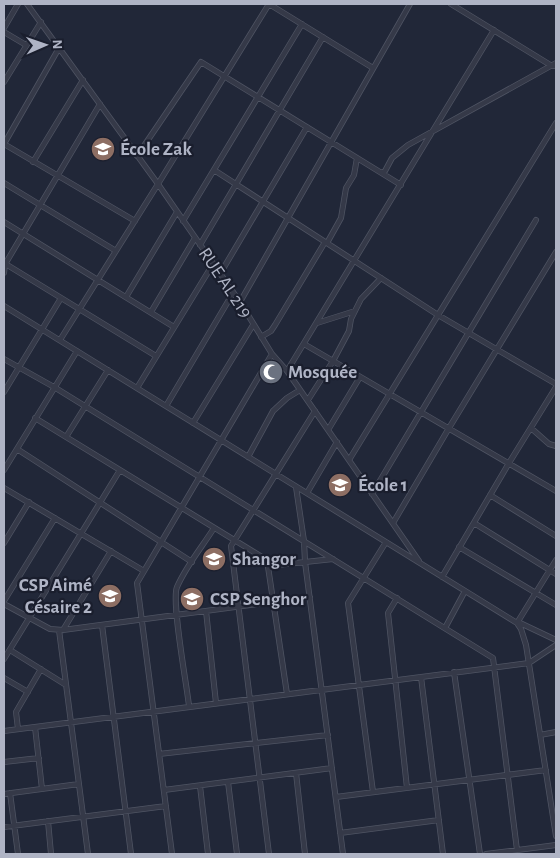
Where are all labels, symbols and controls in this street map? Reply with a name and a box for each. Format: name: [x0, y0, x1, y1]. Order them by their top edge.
north arrow: [20, 20, 70, 70]
text: N: [50, 39, 64, 50]
school or university icon: École Zak: [90, 136, 116, 162]
place label: École Zak: [120, 138, 192, 159]
street label: RUE AL 219: [195, 244, 255, 322]
mosque icon: Mosquée: [258, 359, 284, 385]
place label: Mosquée: [288, 363, 357, 382]
school or university icon: École 1: [327, 472, 353, 498]
place label: École 1: [358, 474, 408, 495]
school or university icon: Shangor: [201, 546, 227, 572]
place label: Shangor: [232, 550, 296, 569]
place label: CSP Aimé Césaire 2: [19, 576, 92, 617]
school or university icon: CSP Aimé Césaire 2: [97, 583, 123, 609]
school or university icon: CSP Senghor: [179, 586, 205, 612]
place label: CSP Senghor: [210, 590, 307, 609]

